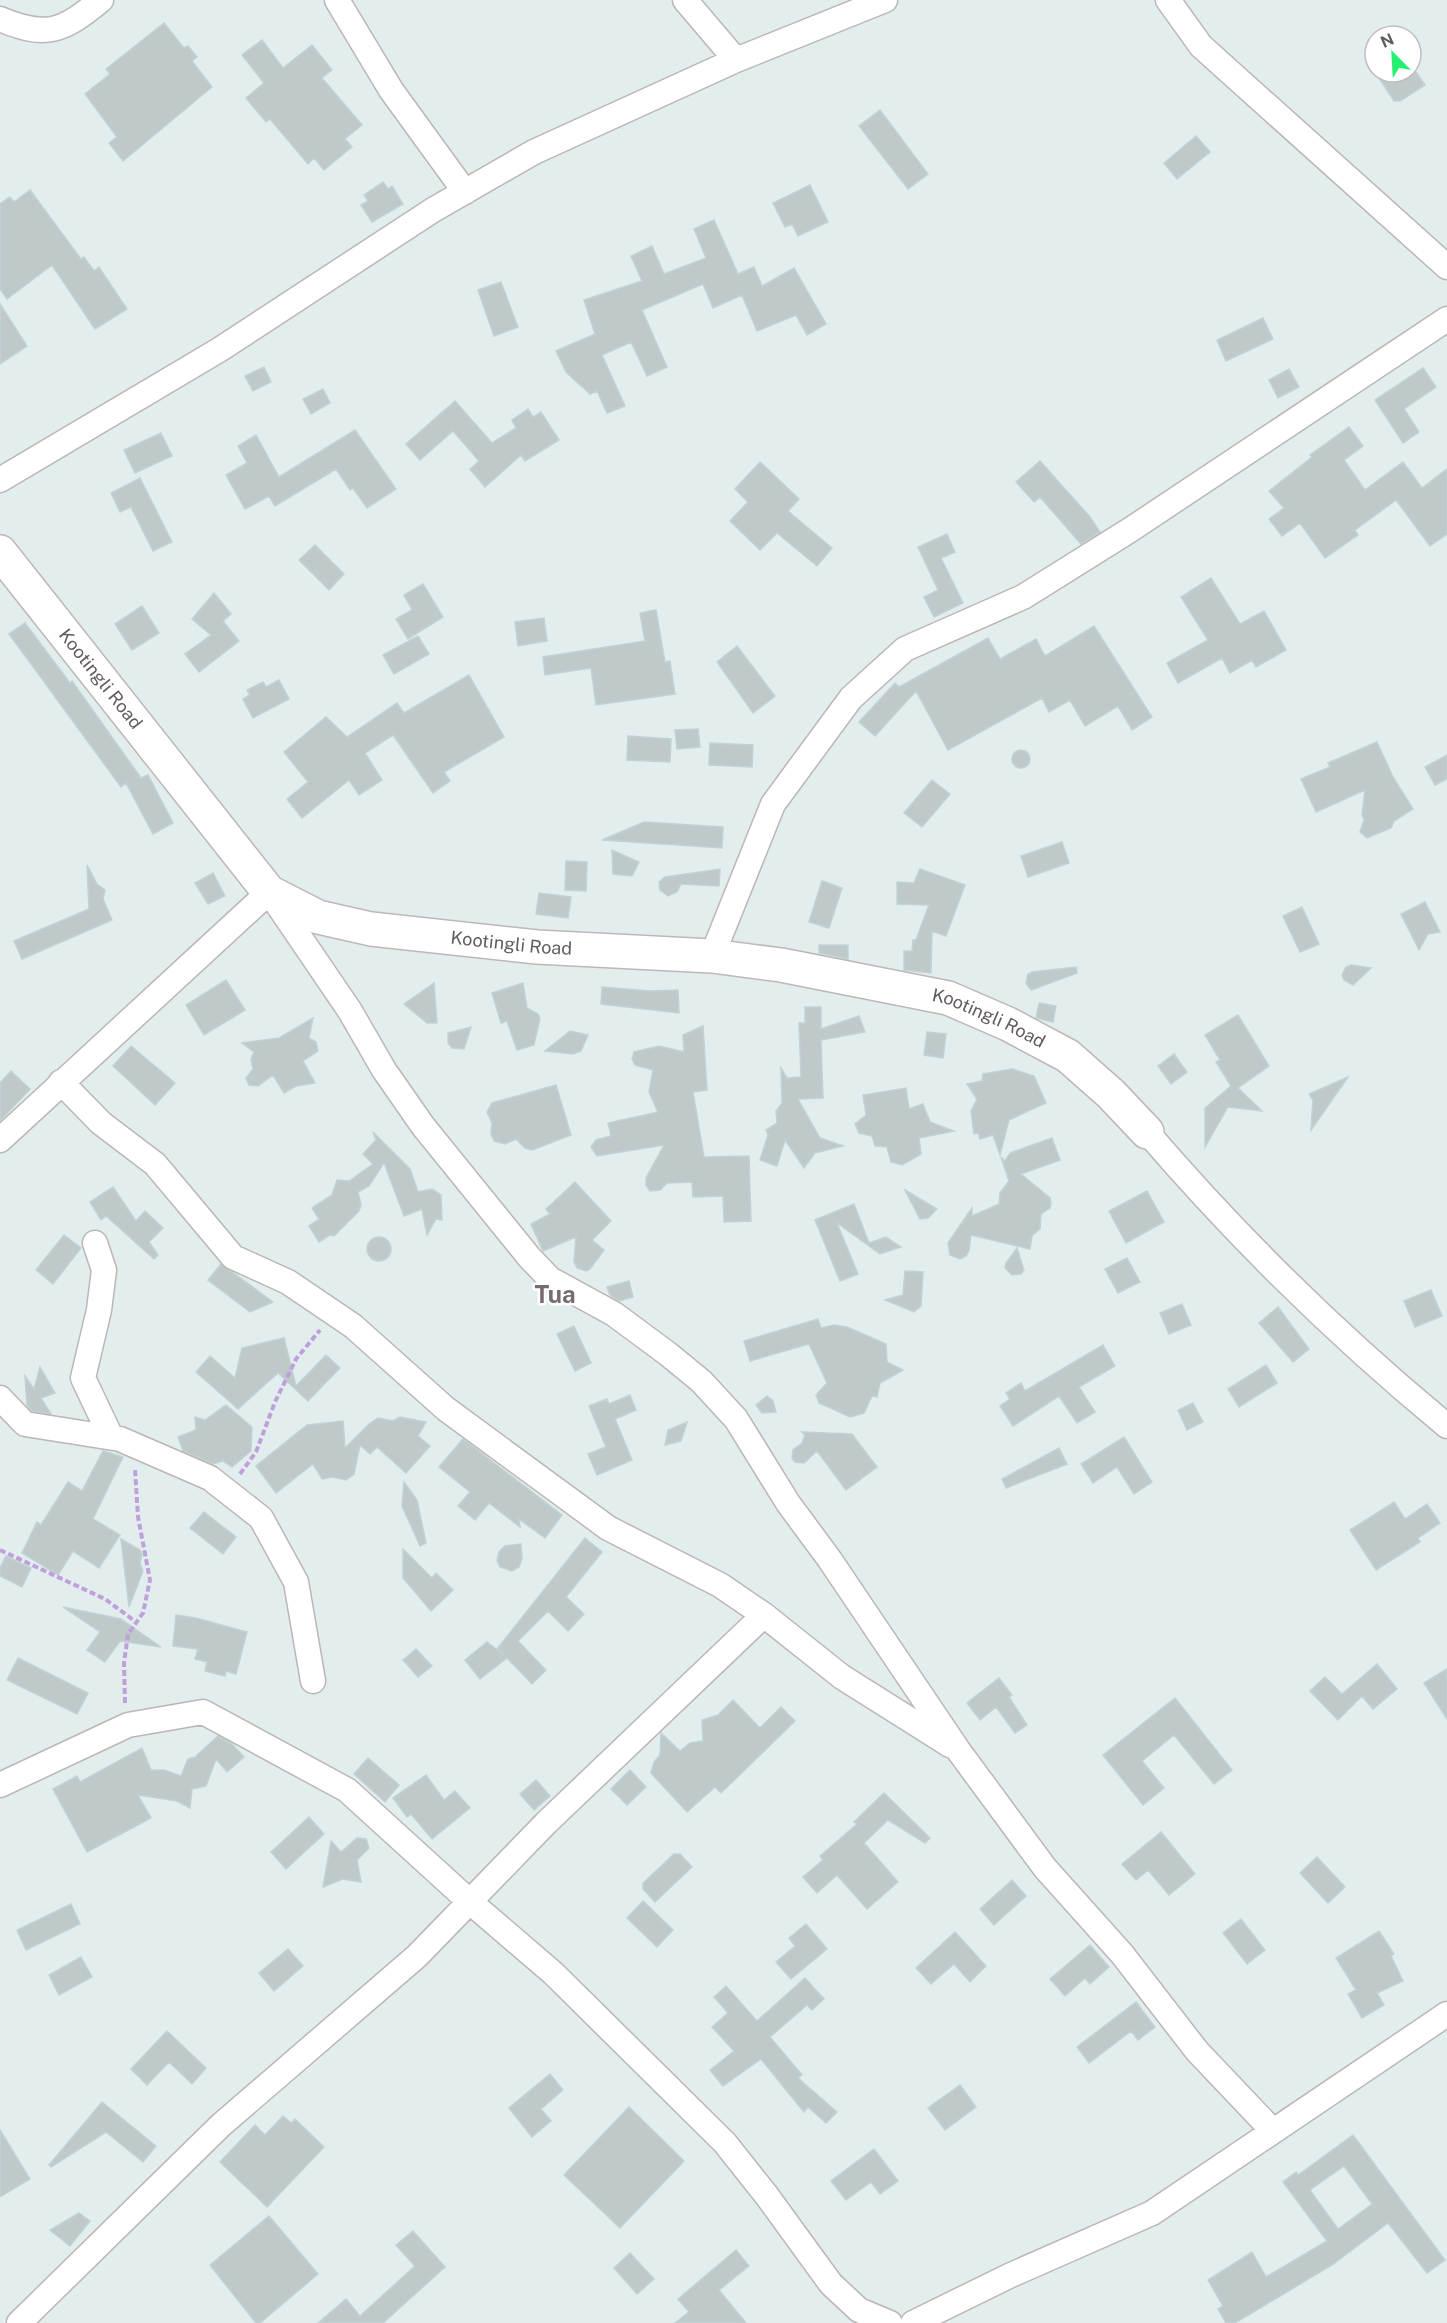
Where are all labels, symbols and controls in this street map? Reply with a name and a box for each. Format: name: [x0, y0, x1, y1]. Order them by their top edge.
north arrow: [1363, 24, 1423, 84]
text: N: [1378, 30, 1397, 52]
street label: Kootingli Road: [55, 624, 147, 733]
street label: Kootingli Road: [450, 927, 573, 959]
street label: Kootingli Road: [931, 984, 1049, 1052]
district label: Tua: [534, 1280, 576, 1308]

